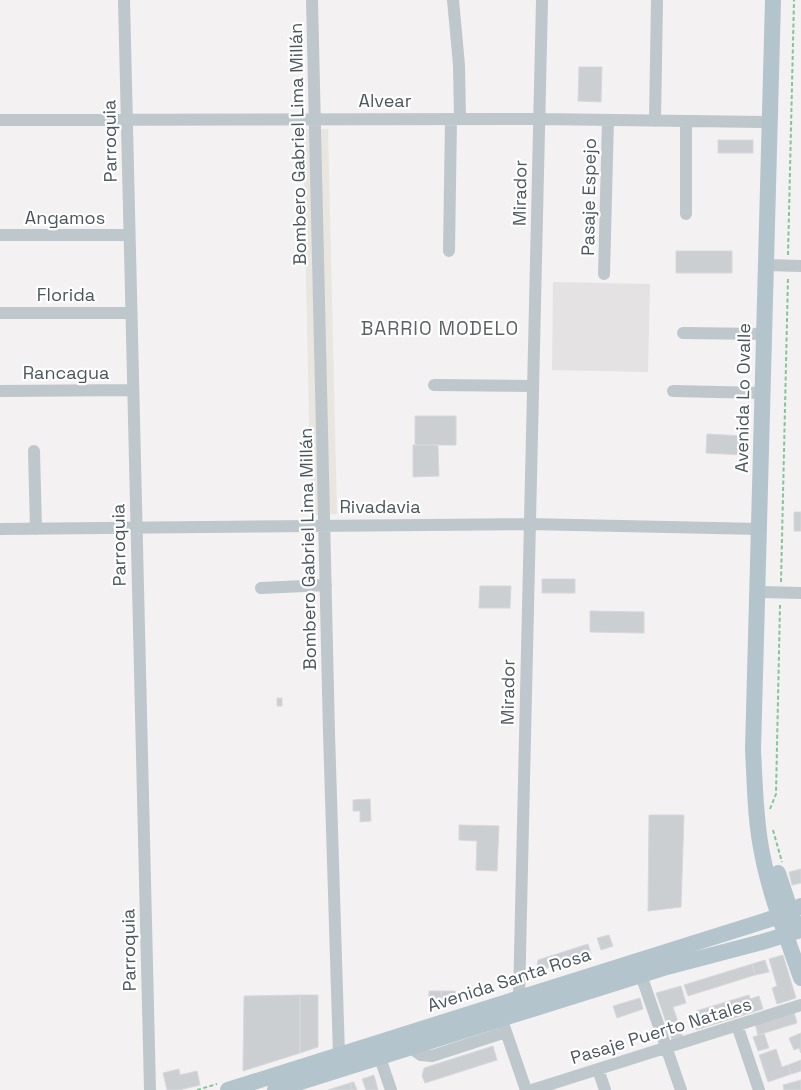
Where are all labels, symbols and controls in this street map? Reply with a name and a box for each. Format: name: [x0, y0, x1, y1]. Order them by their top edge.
street label: Bombero Gabriel Lima Millán: [284, 23, 311, 265]
street label: Alvear: [359, 89, 412, 112]
street label: Parroquia: [97, 99, 122, 183]
street label: Pasaje Espejo: [576, 138, 601, 256]
street label: Mirador: [507, 160, 532, 226]
street label: Angamos: [25, 206, 105, 229]
street label: Florida: [37, 283, 95, 306]
district label: BARRIO MODELO: [361, 316, 519, 341]
street label: Avenida Lo Ovalle: [730, 323, 755, 473]
street label: Rancagua: [23, 361, 109, 384]
street label: Bombero Gabriel Lima Millán: [294, 428, 321, 670]
street label: Rivadavia: [339, 495, 421, 518]
street label: Parroquia: [106, 503, 131, 587]
street label: Mirador: [495, 659, 520, 725]
street label: Parroquia: [116, 908, 141, 992]
street label: Avenida Santa Rosa: [424, 942, 594, 1017]
street label: Pasaje Puerto Natales: [567, 992, 754, 1069]

